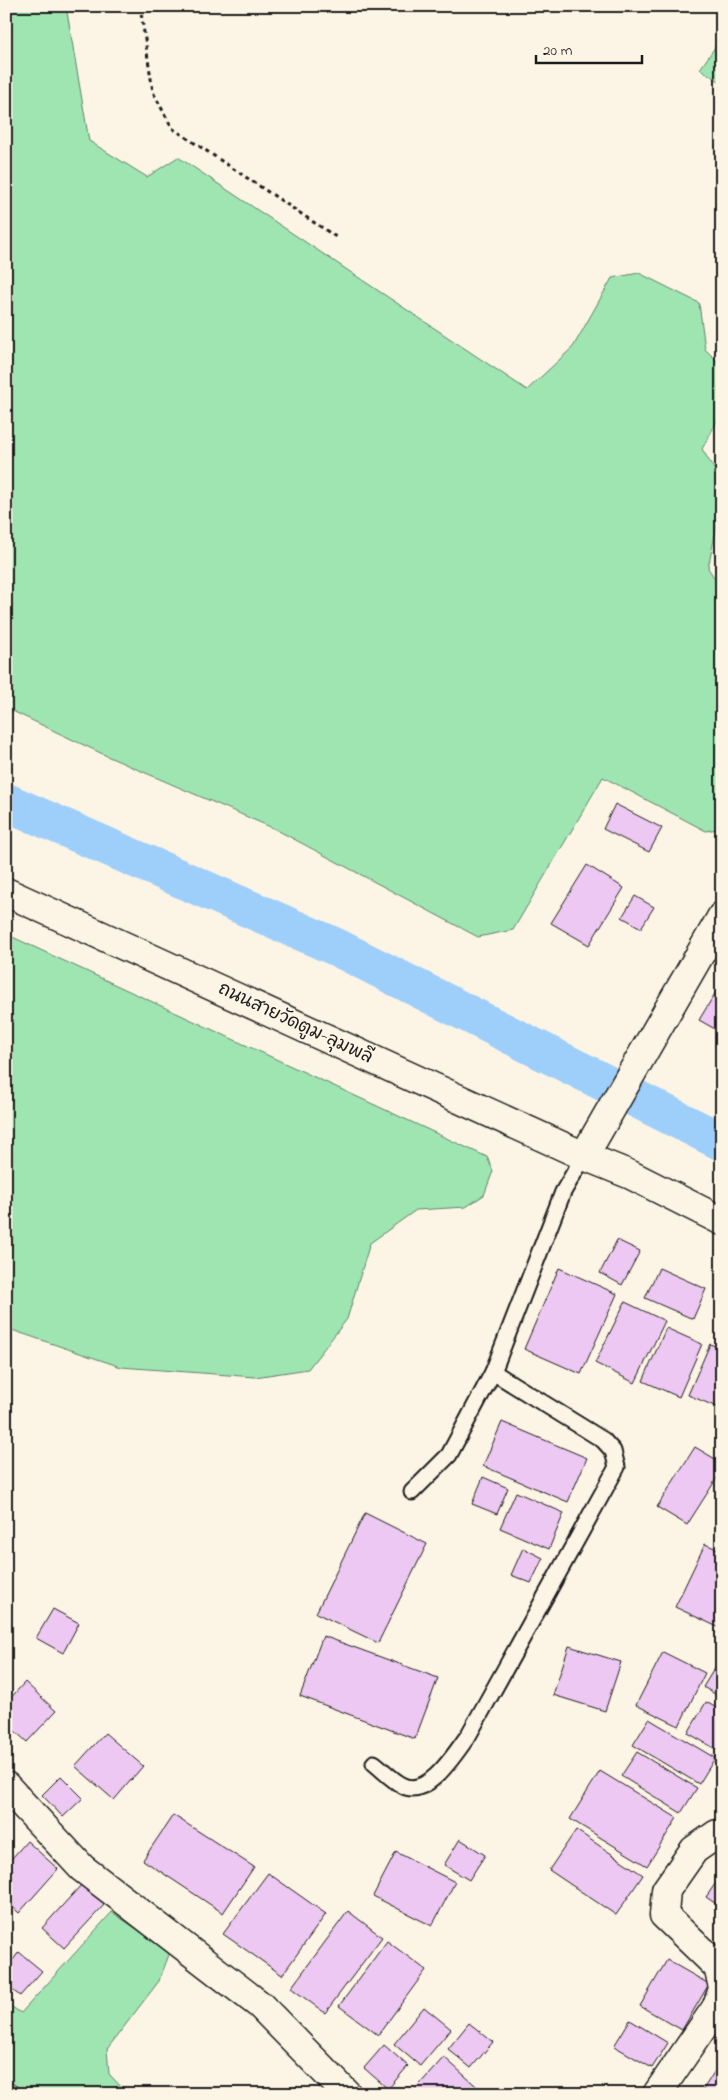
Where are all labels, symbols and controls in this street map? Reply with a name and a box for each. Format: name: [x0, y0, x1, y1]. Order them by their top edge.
scale bar: [536, 32, 642, 64]
text: 20 m: [543, 40, 573, 62]
street label: ถนนสายวัดตูม-ลุมพลี: [213, 976, 377, 1071]

